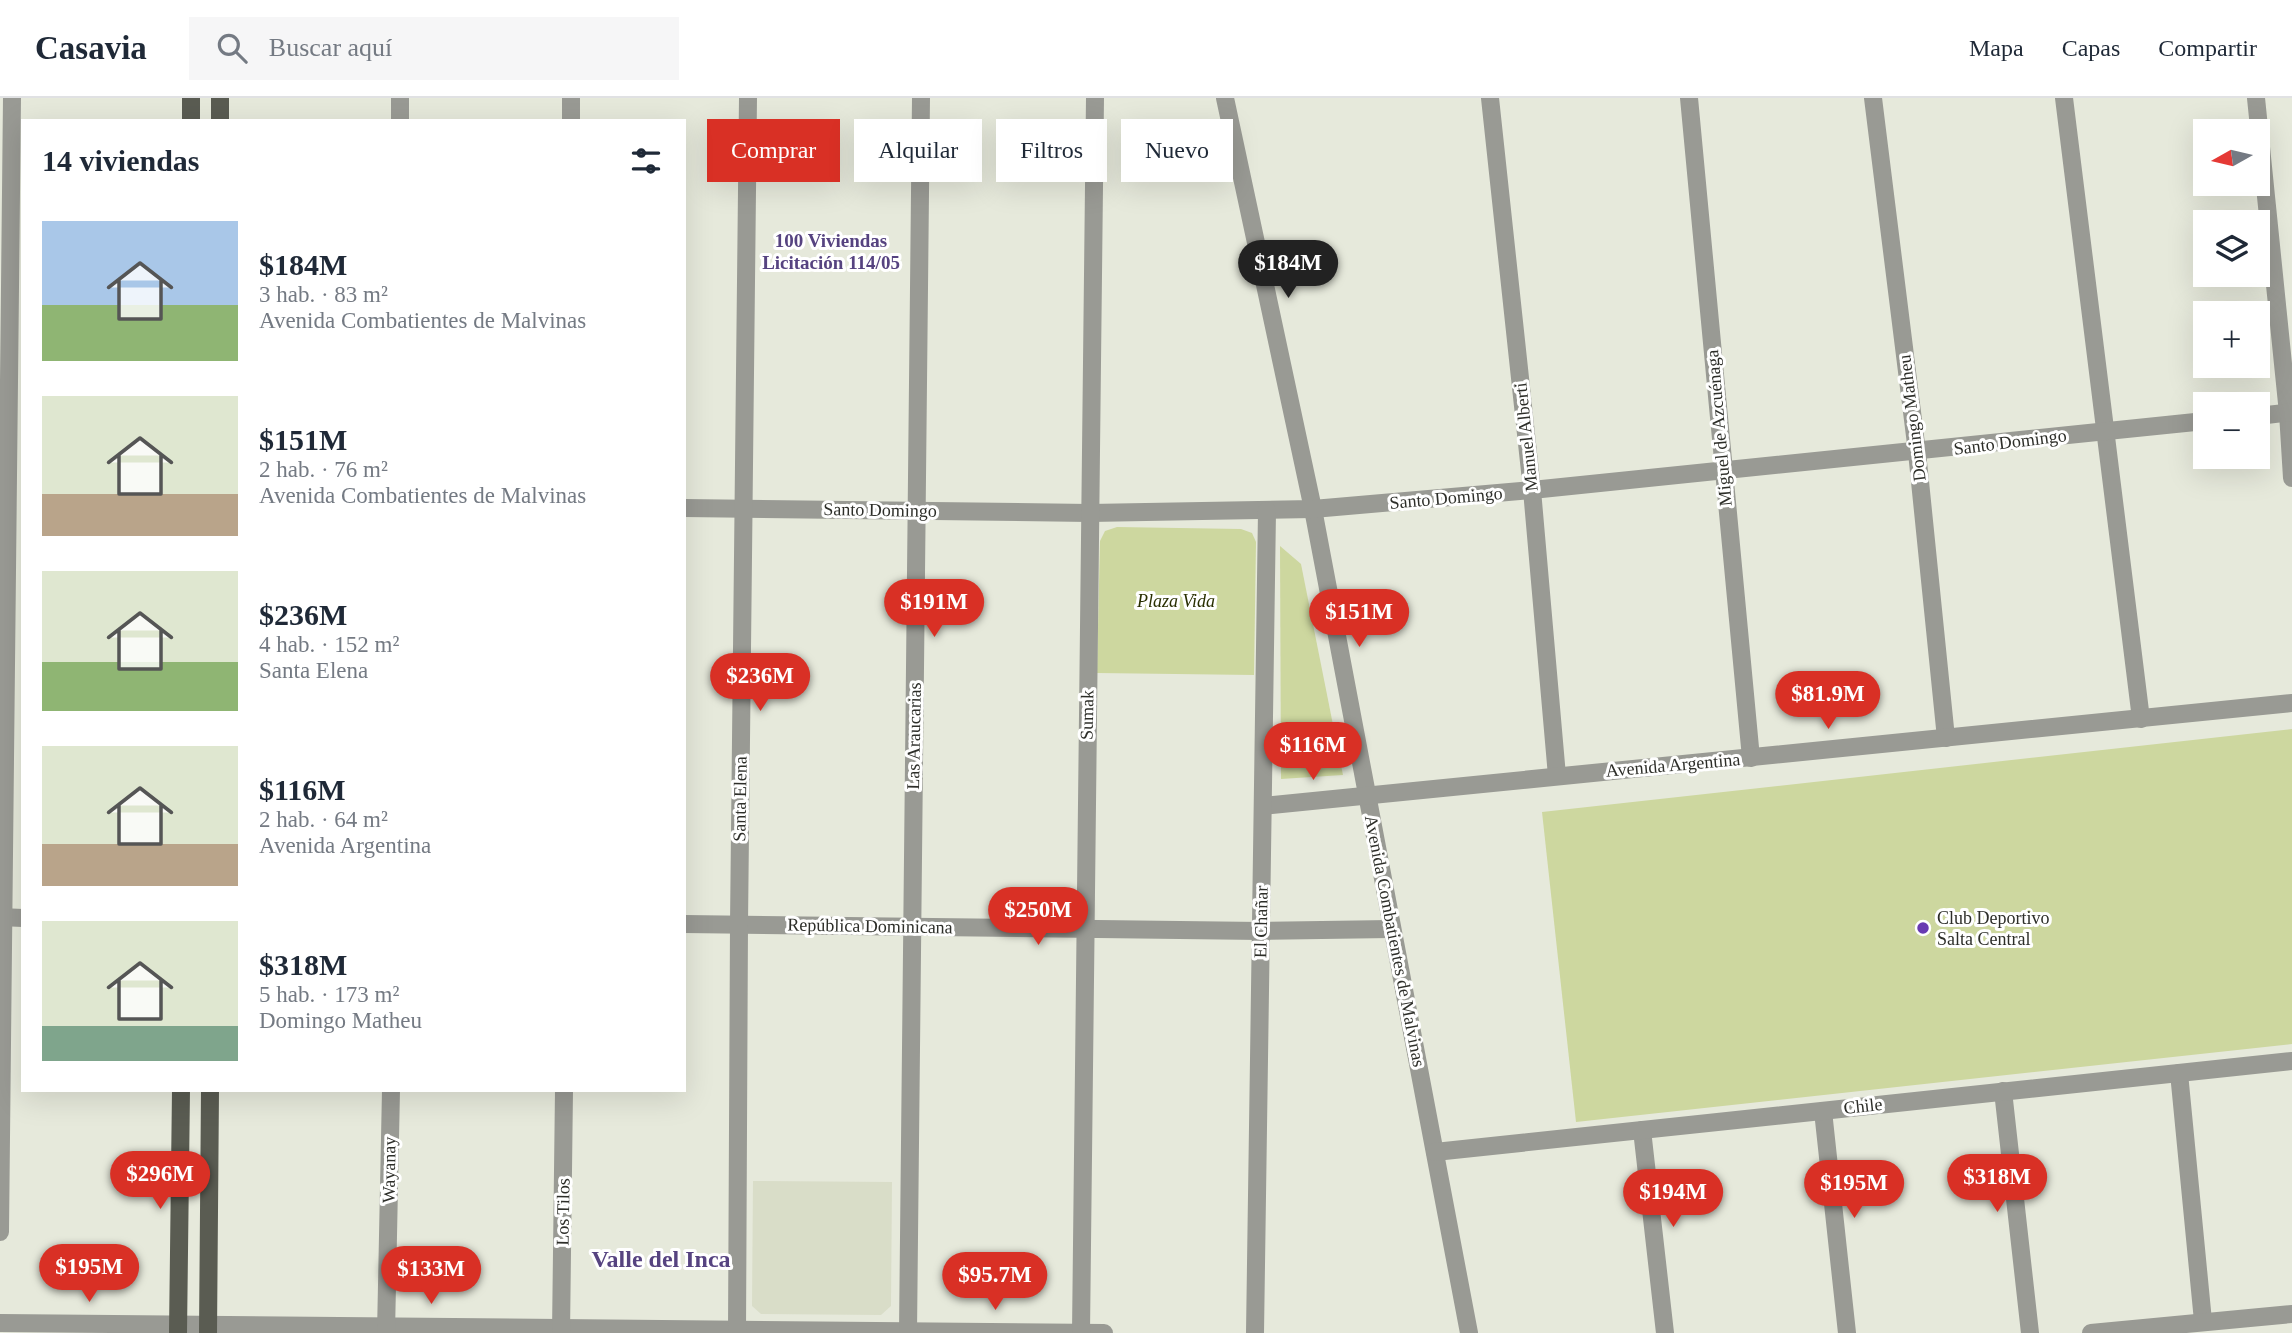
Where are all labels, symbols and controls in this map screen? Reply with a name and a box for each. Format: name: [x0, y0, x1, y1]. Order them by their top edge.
search box: [189, 17, 679, 80]
icon: search: [213, 29, 251, 67]
text: Casavia: [35, 30, 147, 66]
text: Buscar aquí: [269, 33, 392, 62]
text: Mapa: [1969, 35, 2024, 61]
text: Capas: [2062, 35, 2120, 61]
text: Compartir: [2158, 35, 2257, 61]
chip: Comprar: [707, 119, 840, 182]
chip: Alquilar: [854, 119, 982, 182]
chip: Filtros: [996, 119, 1107, 182]
chip: Nuevo: [1121, 119, 1233, 182]
north arrow: [2193, 119, 2270, 196]
map controls: [2193, 119, 2270, 469]
icon: filters: [627, 142, 665, 180]
text: 14 viviendas: [42, 144, 200, 177]
button: layers: [2193, 210, 2270, 287]
district label: 100 Viviendas Licitación 114/05: [762, 230, 900, 273]
pin: $184M: [1239, 240, 1337, 300]
text: $184M: [259, 248, 347, 281]
icon: home: [98, 249, 182, 333]
text: $184M: [1254, 250, 1322, 275]
text: 3 hab. · 83 m²: [259, 282, 388, 307]
button: +: [2193, 301, 2270, 378]
text: Avenida Combatientes de Malvinas: [259, 308, 586, 333]
street label: Miguel de Azcuénaga: [1702, 349, 1736, 507]
street label: Domingo Matheu: [1894, 354, 1930, 482]
street label: Manuel Alberti: [1510, 382, 1542, 492]
button: −: [2193, 392, 2270, 469]
text: $151M: [259, 423, 347, 456]
icon: home: [98, 424, 182, 508]
street label: Santo Domingo: [1952, 425, 2068, 459]
text: 2 hab. · 76 m²: [259, 457, 388, 482]
text: Avenida Combatientes de Malvinas: [259, 483, 586, 508]
street label: Santo Domingo: [1389, 483, 1503, 513]
street label: Santo Domingo: [823, 499, 937, 521]
pin: $191M: [885, 580, 983, 639]
text: $191M: [900, 589, 968, 614]
pin: $151M: [1310, 589, 1408, 649]
park label: Plaza Vida: [1136, 591, 1215, 611]
text: $236M: [259, 598, 347, 631]
icon: home: [98, 599, 182, 683]
text: $151M: [1325, 599, 1393, 624]
text: 4 hab. · 152 m²: [259, 632, 399, 657]
pin: $236M: [711, 654, 809, 713]
text: Santa Elena: [259, 658, 368, 683]
text: $236M: [726, 663, 794, 688]
pin: $81.9M: [1771, 672, 1885, 731]
text: $81.9M: [1791, 681, 1865, 706]
street label: Las Araucarias: [903, 682, 925, 790]
street label: Sumak: [1077, 690, 1097, 740]
pin: $116M: [1264, 722, 1362, 782]
text: $116M: [1280, 732, 1346, 757]
street label: Avenida Argentina: [1605, 749, 1741, 781]
street label: Santa Elena: [729, 756, 751, 842]
text: $116M: [259, 773, 346, 806]
icon: home: [98, 774, 182, 858]
text: 2 hab. · 64 m²: [259, 807, 388, 832]
street label: Avenida Combatientes de Malvinas: [1361, 813, 1429, 1069]
text: Avenida Argentina: [259, 833, 431, 858]
street label: El Chañar: [1250, 886, 1272, 958]
pin: $250M: [989, 888, 1087, 947]
text: $250M: [1004, 897, 1072, 922]
place label: Club Deportivo Salta Central: [1937, 908, 2050, 949]
street label: República Dominicana: [787, 915, 953, 937]
marker: Club Deportivo Salta Central: [1915, 920, 1931, 936]
text: $318M: [259, 948, 347, 981]
icon: home: [98, 949, 182, 1033]
text: 5 hab. · 173 m²: [259, 982, 399, 1007]
text: Domingo Matheu: [259, 1008, 422, 1033]
street label: Chile: [1843, 1094, 1883, 1118]
street label: Wayanay: [378, 1137, 400, 1203]
pin: $296M: [111, 1152, 209, 1211]
pin: $318M: [1948, 1154, 2046, 1214]
pin: $195M: [1805, 1160, 1903, 1220]
text: $296M: [126, 1161, 194, 1186]
text: $318M: [1963, 1164, 2031, 1189]
pin: $194M: [1624, 1170, 1722, 1229]
text: $195M: [1820, 1170, 1888, 1195]
street label: Los Tilos: [552, 1178, 574, 1246]
text: $194M: [1639, 1179, 1707, 1204]
pin: $195M: [40, 1244, 138, 1304]
pin: $133M: [382, 1246, 480, 1306]
district label: Valle del Inca: [591, 1246, 731, 1272]
pin: $95.7M: [938, 1252, 1052, 1312]
text: $195M: [55, 1254, 123, 1279]
text: $133M: [397, 1256, 465, 1281]
text: $95.7M: [958, 1262, 1032, 1287]

